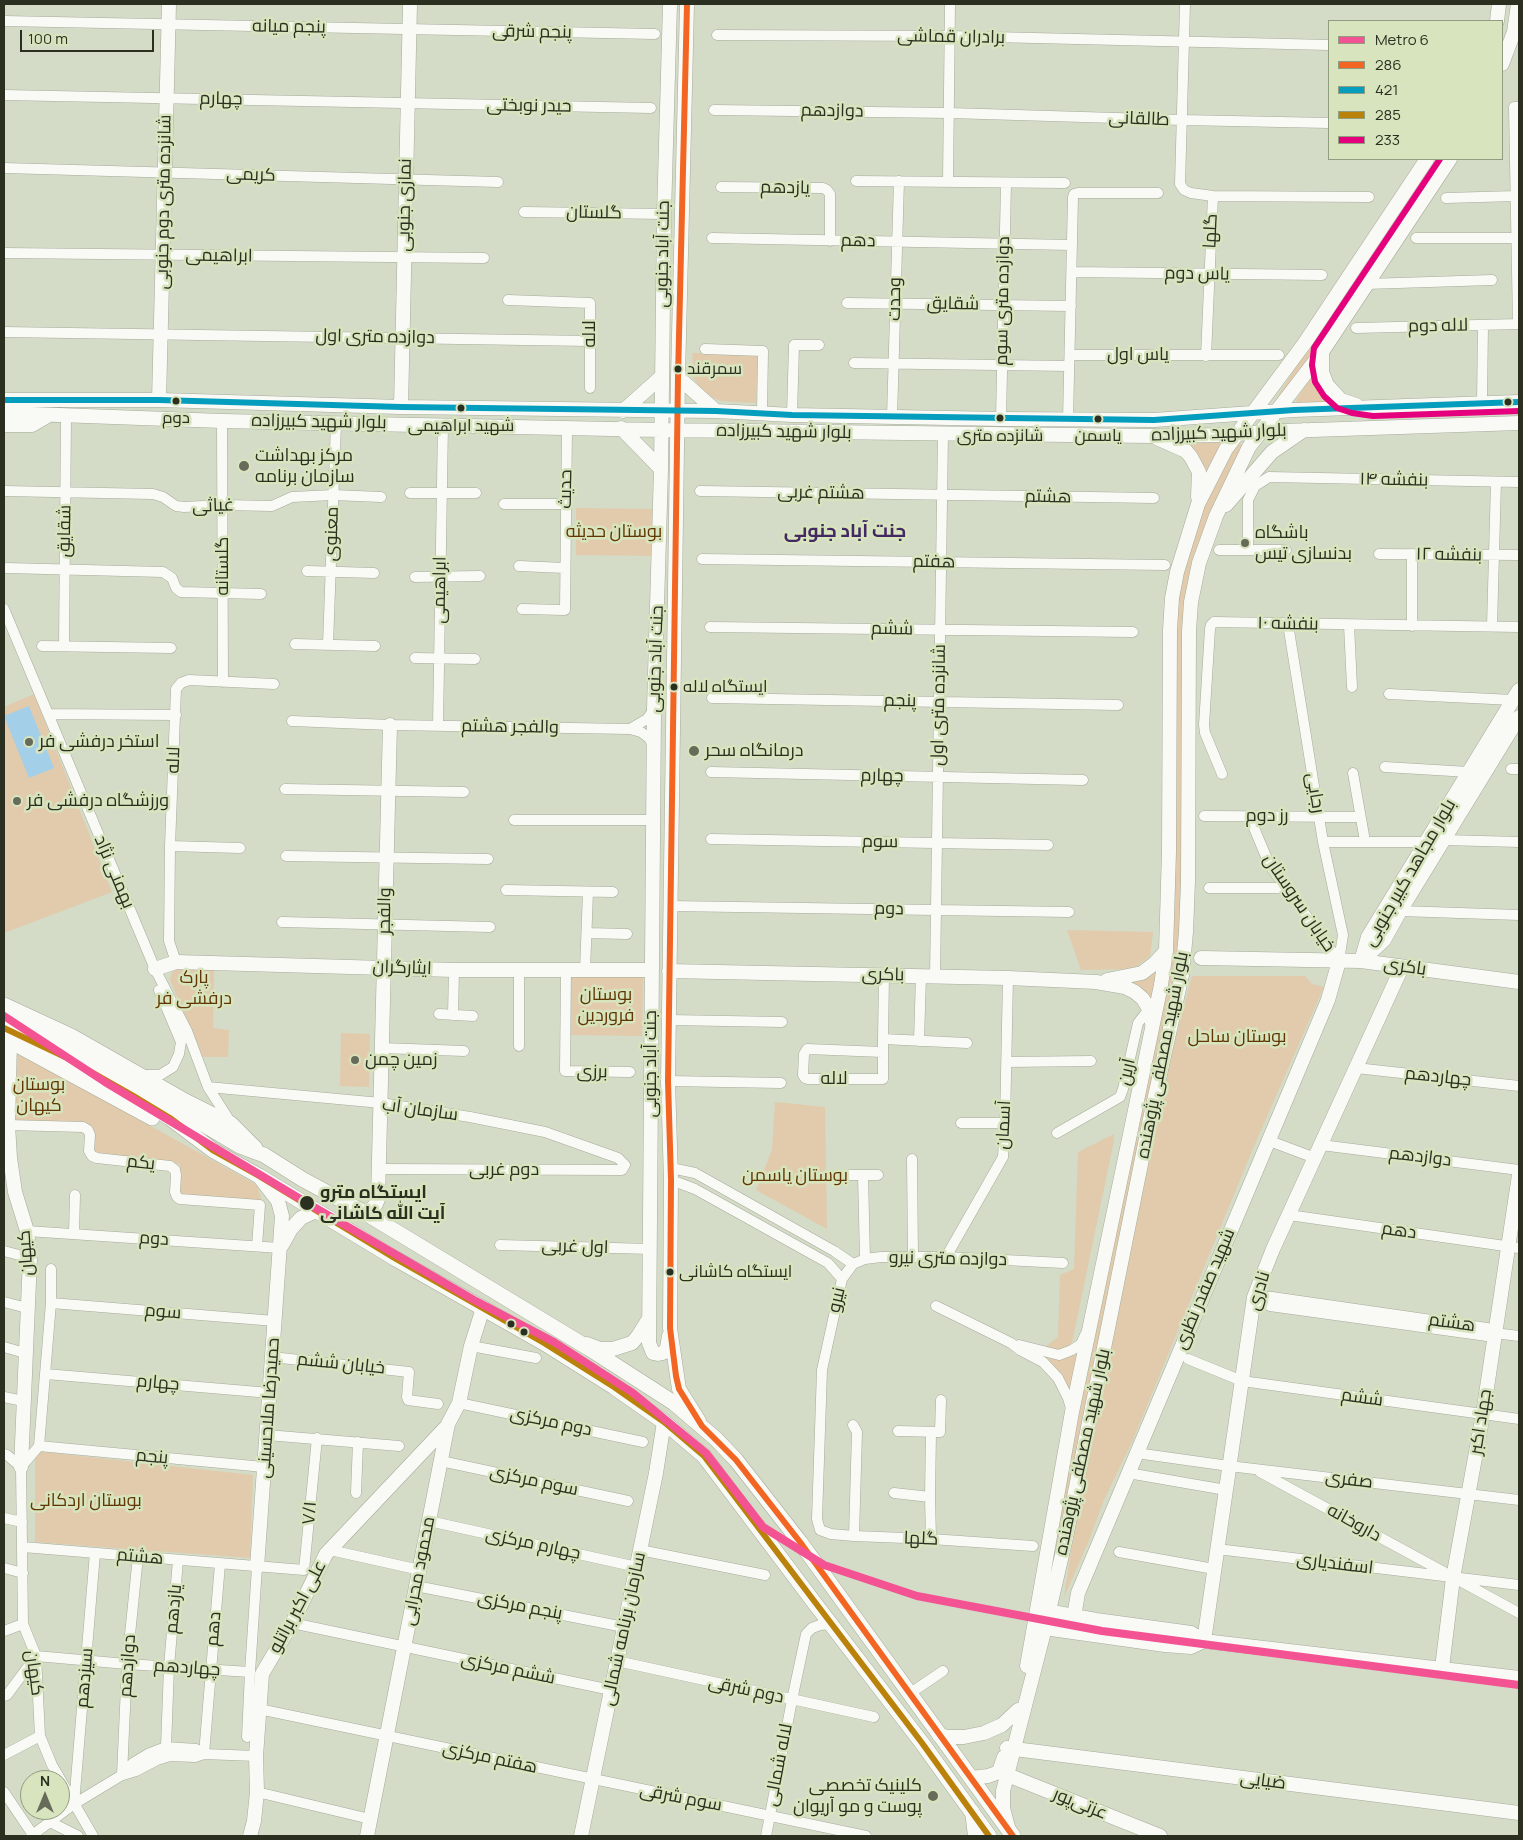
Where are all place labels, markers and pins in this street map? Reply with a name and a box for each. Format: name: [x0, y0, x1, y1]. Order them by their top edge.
place label: سمرقند: [687, 359, 742, 379]
marker: سمرقند: [673, 364, 683, 374]
marker: دوم: [171, 396, 181, 406]
unlabelled marker: [1503, 397, 1513, 407]
marker: شهید ابراهیمی: [456, 403, 466, 413]
place label: دوم: [162, 408, 190, 428]
marker: شانزده متری: [995, 413, 1005, 423]
marker: یاسمن: [1093, 414, 1103, 424]
place label: شهید ابراهیمی: [408, 416, 514, 436]
place label: شانزده متری: [957, 426, 1043, 446]
place label: یاسمن: [1075, 426, 1121, 446]
place label: مرکز بهداشت سازمان برنامه: [255, 445, 355, 488]
marker: مرکز بهداشت سازمان برنامه: [237, 459, 251, 473]
place label: باشگاه بدنسازی تیس: [1255, 522, 1352, 564]
marker: باشگاه بدنسازی تیس: [1239, 537, 1251, 549]
place label: ایستگاه لاله: [683, 677, 768, 697]
marker: ایستگاه لاله: [669, 682, 679, 692]
place label: استخر درفشی فر: [39, 731, 160, 753]
marker: استخر درفشی فر: [23, 736, 35, 748]
place label: درمانگاه سحر: [705, 740, 803, 762]
marker: درمانگاه سحر: [687, 744, 701, 758]
place label: ورزشگاه درفشی فر: [27, 790, 169, 812]
marker: ورزشگاه درفشی فر: [11, 795, 23, 807]
place label: زمین چمن: [365, 1049, 437, 1071]
marker: زمین چمن: [349, 1054, 361, 1066]
place label: ایستگاه مترو آیت الله کاشانی: [320, 1182, 445, 1224]
marker: ایستگاه مترو آیت الله کاشانی: [298, 1194, 316, 1212]
place label: ایستگاه کاشانی: [679, 1262, 792, 1282]
marker: ایستگاه کاشانی: [665, 1267, 675, 1277]
unlabelled marker: [506, 1319, 516, 1329]
unlabelled marker: [519, 1327, 529, 1337]
place label: کلینیک تخصصی پوست و مو آریوان: [793, 1775, 922, 1818]
marker: کلینیک تخصصی پوست و مو آریوان: [926, 1789, 940, 1803]

